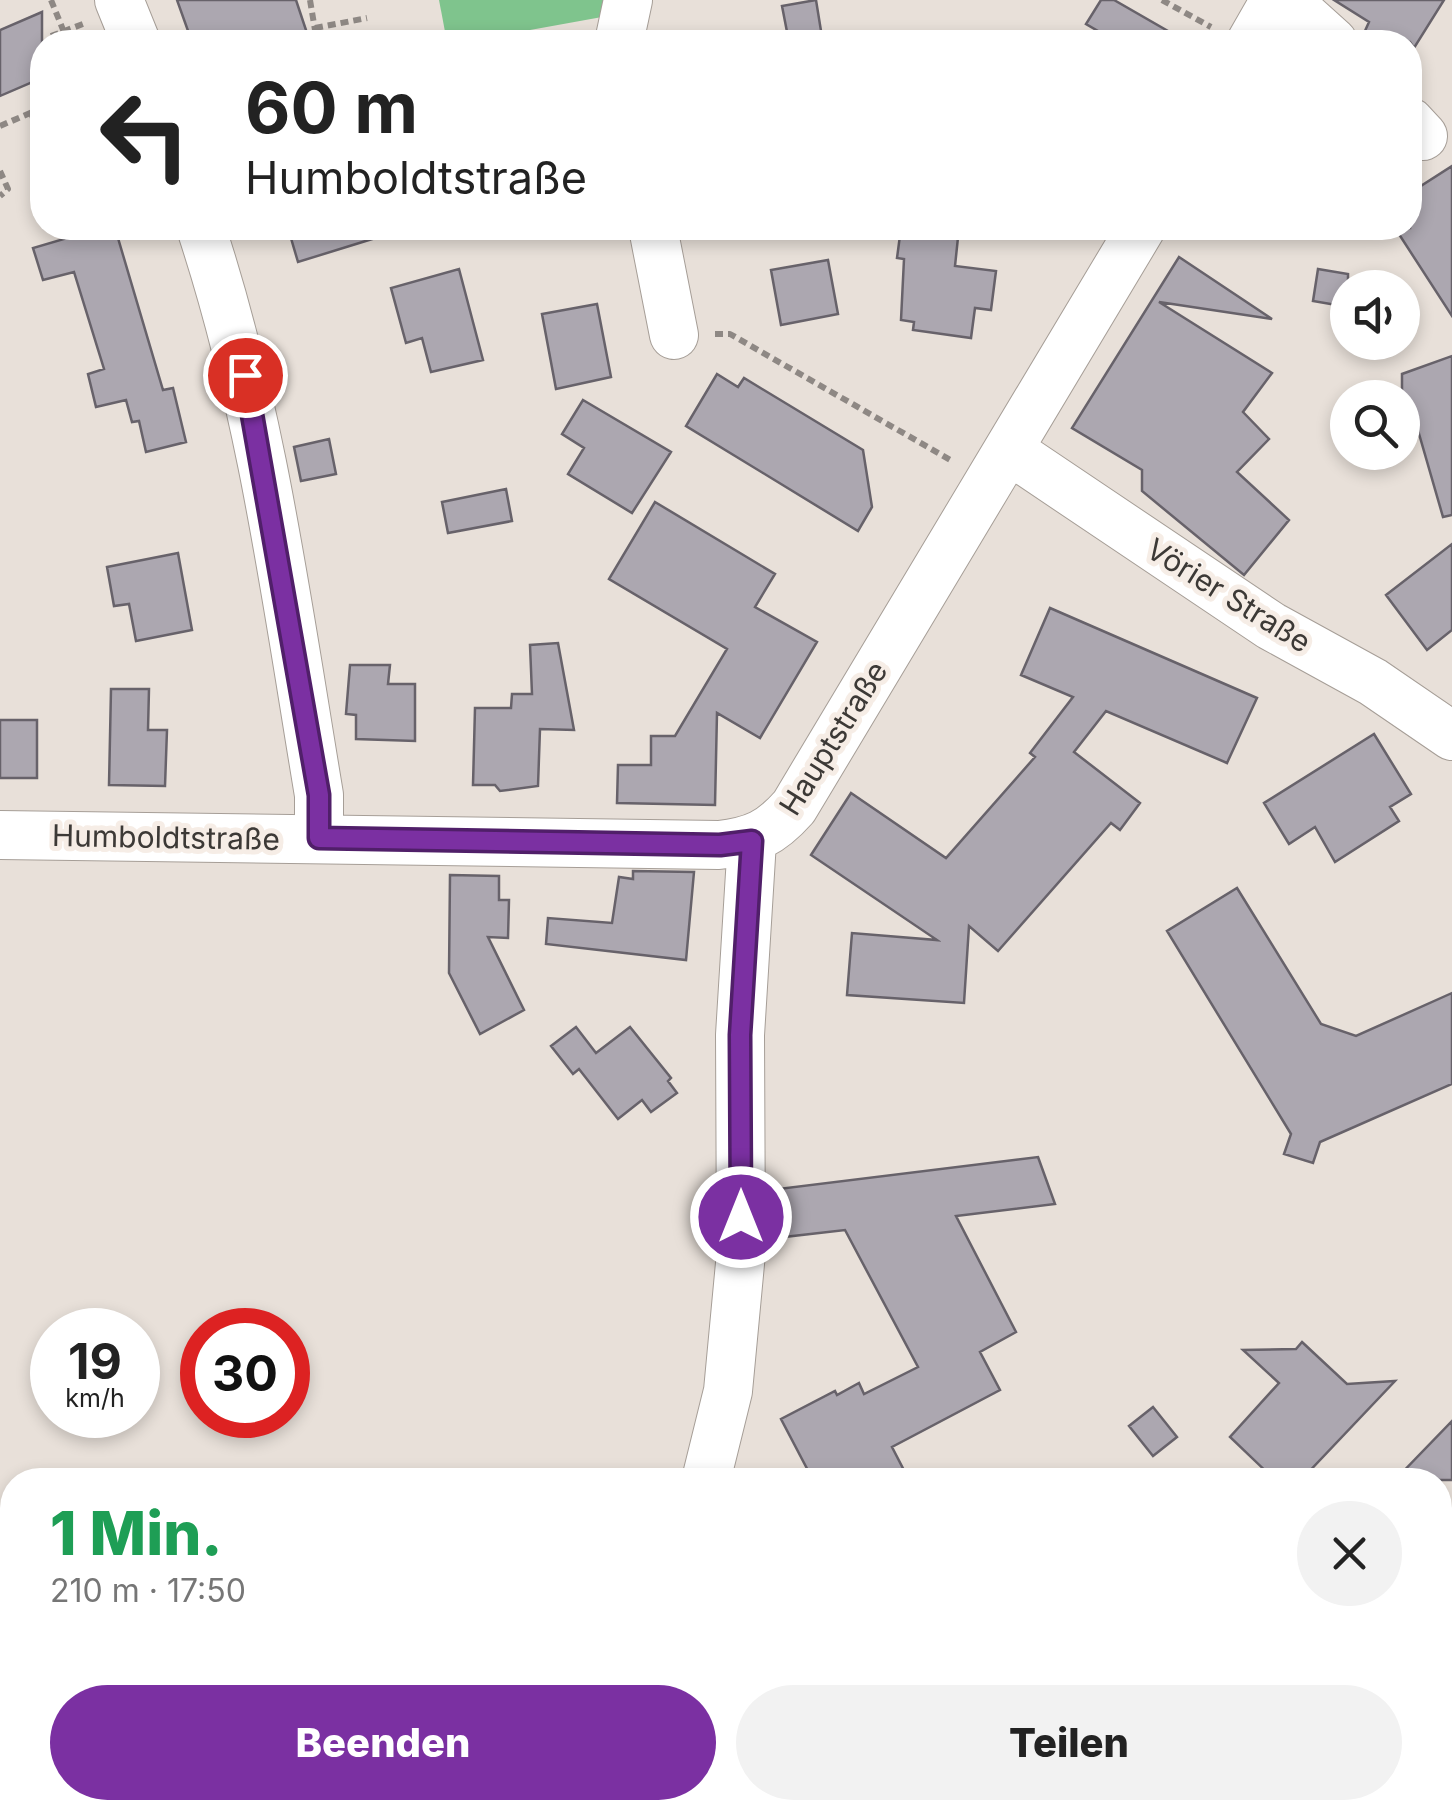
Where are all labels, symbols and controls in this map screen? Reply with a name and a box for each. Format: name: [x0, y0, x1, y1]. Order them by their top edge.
text: 60 m: [245, 65, 418, 150]
icon: left: [80, 70, 210, 200]
text: Humboldtstraße: [245, 150, 587, 205]
map controls: [1330, 270, 1420, 470]
button: sound: [1330, 270, 1420, 360]
pin: [203, 333, 288, 418]
icon: arrive: [218, 348, 273, 403]
button: search: [1330, 380, 1420, 470]
street label: Vörier Straße: [1140, 530, 1318, 660]
street label: Hauptstraße: [771, 654, 895, 822]
street label: Humboldtstraße: [52, 817, 280, 857]
position arrow: [689, 1165, 793, 1269]
speed limit sign: 30: [180, 1308, 310, 1438]
text: 19: [68, 1331, 122, 1391]
text: km/h: [65, 1383, 125, 1413]
text: 1 Min.: [50, 1497, 222, 1569]
button: close: [1297, 1501, 1402, 1606]
text: 210 m · 17:50: [50, 1571, 246, 1610]
button: Beenden: [50, 1685, 716, 1800]
button: Teilen: [736, 1685, 1402, 1800]

